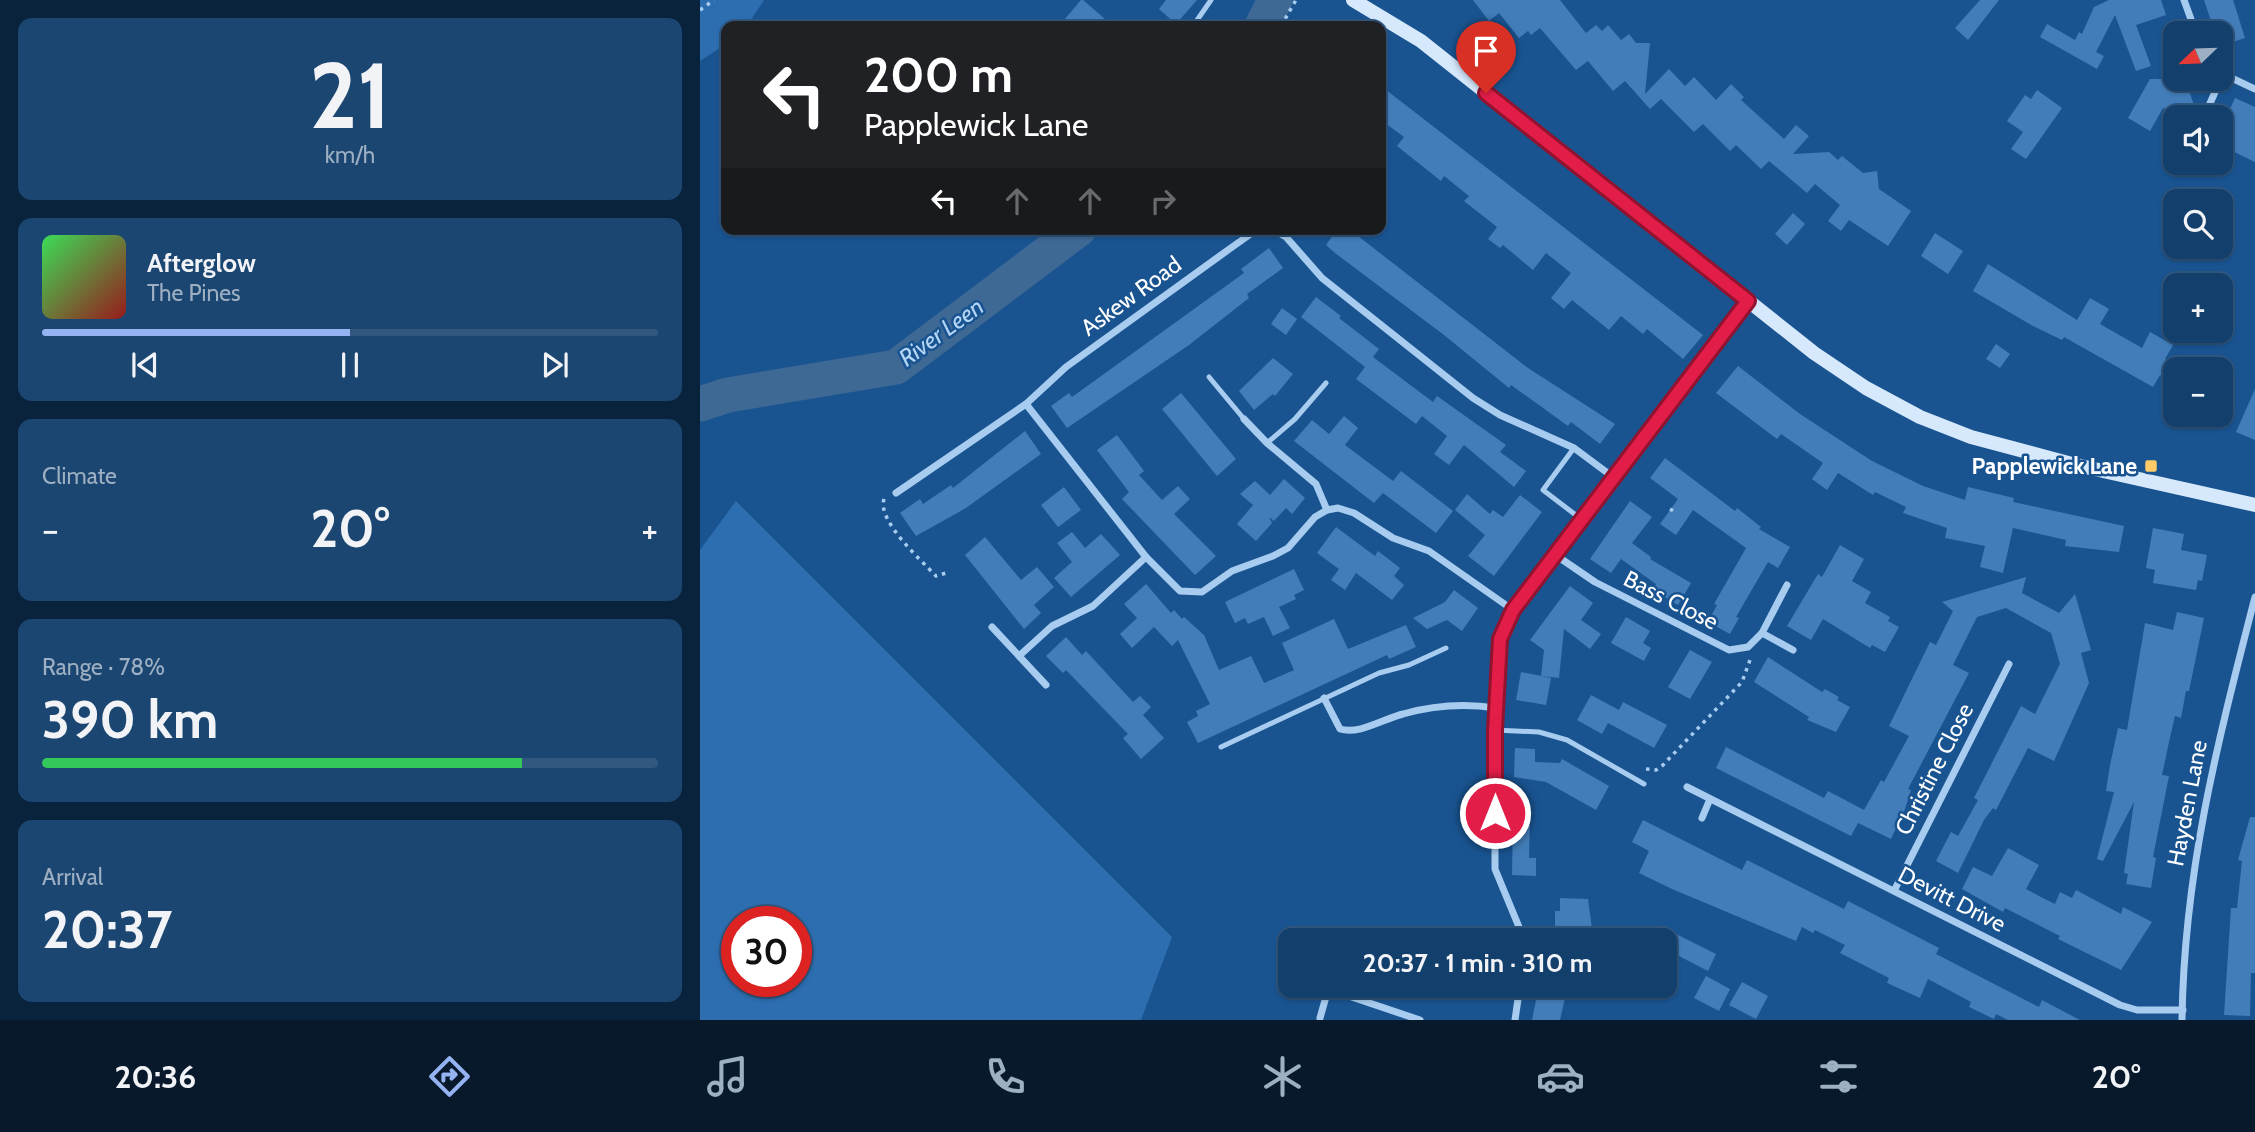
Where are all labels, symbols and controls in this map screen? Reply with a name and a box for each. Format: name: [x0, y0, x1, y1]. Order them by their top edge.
pin: [1456, 21, 1516, 93]
north arrow: [2163, 21, 2233, 91]
map controls: [2163, 21, 2233, 427]
icon: arrive: [1467, 32, 1505, 70]
text: 21: [309, 40, 391, 151]
text: 200 m: [864, 45, 1013, 104]
icon: left: [749, 49, 840, 140]
text: Papplewick Lane: [864, 105, 1088, 144]
button: sound: [2163, 105, 2233, 175]
text: km/h: [325, 141, 375, 169]
icon: left: [925, 182, 963, 220]
icon: ahead: [998, 182, 1036, 220]
icon: ahead: [1071, 182, 1109, 220]
icon: right: [1144, 182, 1182, 220]
button: search: [2163, 189, 2233, 259]
text: Afterglow: [147, 247, 256, 279]
street label: Askew Road: [1075, 250, 1187, 342]
button: +: [2163, 273, 2233, 343]
text: The Pines: [147, 279, 241, 307]
water label: River Leen: [893, 292, 989, 372]
icon: previous: [126, 346, 164, 384]
icon: pause: [331, 346, 369, 384]
icon: next: [536, 346, 574, 384]
button: −: [2163, 357, 2233, 427]
place label: Papplewick Lane: [1972, 452, 2137, 480]
marker: Papplewick Lane: [2143, 458, 2159, 474]
text: Climate: [42, 462, 117, 490]
text: 20°: [310, 497, 390, 560]
text: −: [42, 506, 59, 553]
text: +: [641, 506, 658, 553]
street label: Bass Close: [1619, 564, 1723, 636]
text: Range · 78%: [42, 653, 165, 681]
text: 390 km: [42, 688, 218, 751]
street label: Christine Close: [1889, 698, 1979, 840]
street label: Hayden Lane: [2161, 737, 2213, 868]
position arrow: [1458, 776, 1532, 850]
street label: Devitt Drive: [1894, 860, 2011, 938]
text: Arrival: [42, 863, 103, 891]
text: 20:37: [42, 898, 172, 961]
speed limit sign: 30: [721, 906, 812, 997]
text: 20:37 · 1 min · 310 m: [1363, 947, 1592, 979]
icon: directions: [425, 1052, 474, 1101]
icon: music: [703, 1052, 752, 1101]
icon: phone: [981, 1052, 1030, 1101]
icon: climate: [1258, 1052, 1307, 1101]
icon: car: [1536, 1052, 1585, 1101]
icon: filters: [1814, 1052, 1863, 1101]
text: 20:36: [114, 1057, 196, 1096]
text: 20°: [2092, 1057, 2141, 1096]

